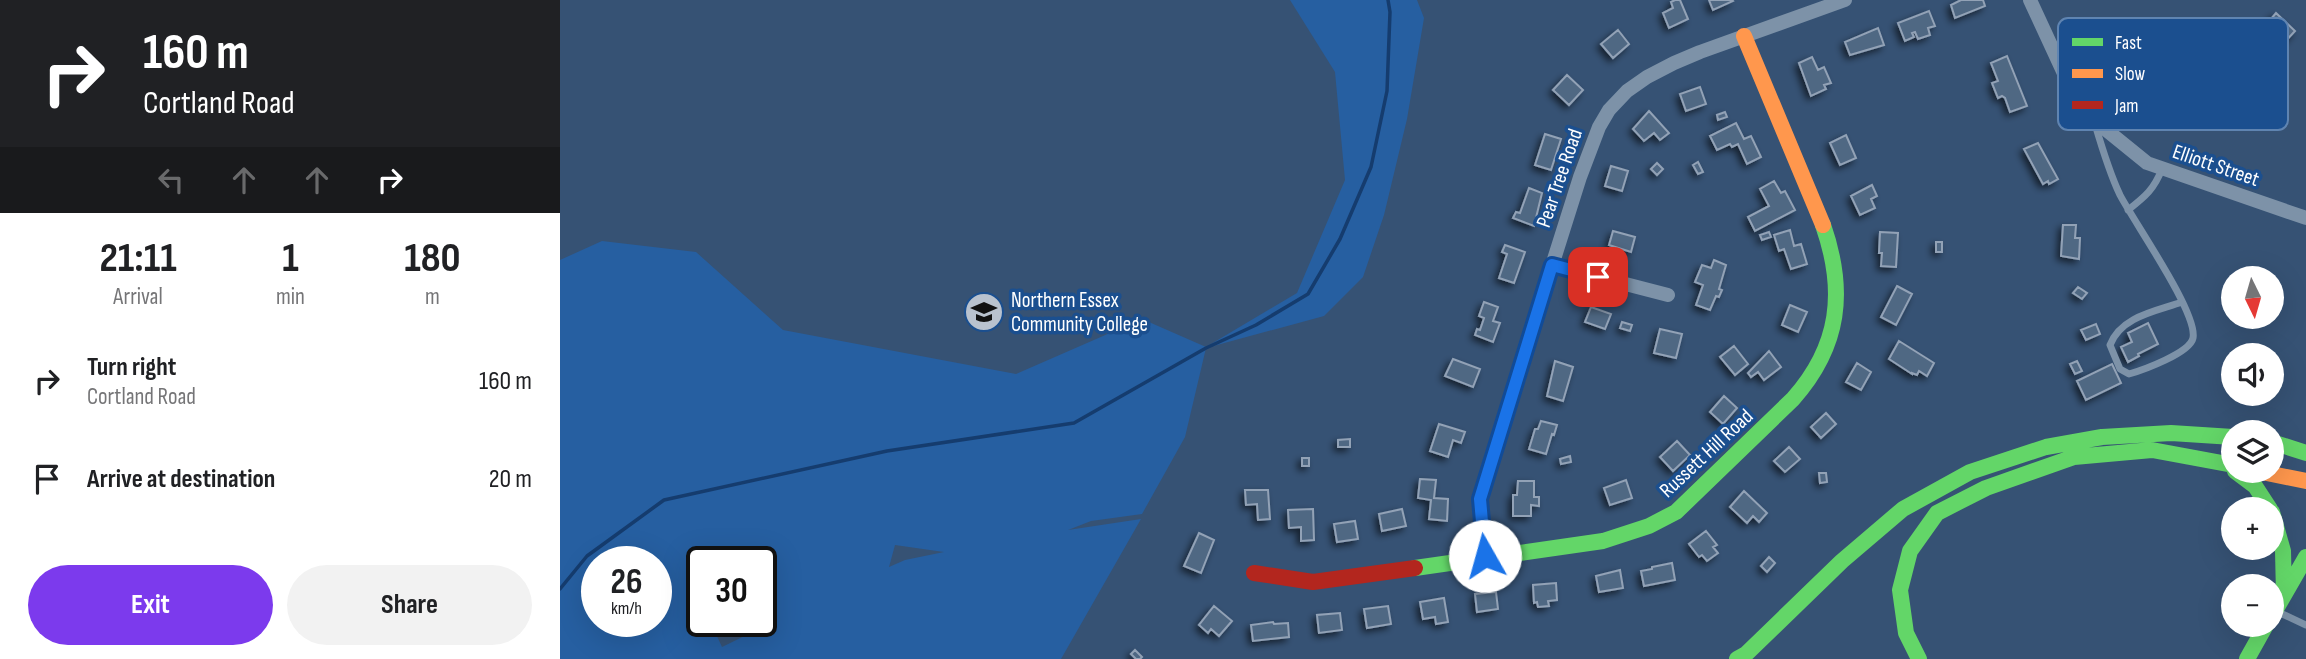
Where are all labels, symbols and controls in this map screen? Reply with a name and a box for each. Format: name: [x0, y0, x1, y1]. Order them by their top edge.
legend: [2058, 18, 2288, 130]
text: 160 m: [143, 24, 249, 83]
icon: right: [28, 28, 119, 119]
text: Fast: [2115, 32, 2142, 55]
text: Slow: [2115, 63, 2145, 86]
text: Cortland Road: [143, 84, 295, 123]
text: Jam: [2114, 95, 2138, 118]
street label: Pear Tree Road: [1531, 126, 1588, 231]
street label: Elliott Street: [2169, 139, 2262, 192]
icon: left: [152, 161, 190, 199]
icon: ahead: [225, 161, 263, 199]
icon: ahead: [298, 161, 336, 199]
icon: right: [371, 161, 409, 199]
text: 21:11: [99, 233, 177, 284]
text: 1: [282, 233, 299, 284]
text: 180: [404, 233, 461, 284]
pin: [1568, 247, 1628, 307]
icon: arrive: [1579, 258, 1617, 296]
north arrow: [2221, 266, 2284, 329]
map controls: [2221, 266, 2284, 637]
text: Arrival: [113, 283, 163, 311]
text: min: [276, 283, 305, 311]
text: m: [425, 283, 440, 311]
place label: Northern Essex Community College: [1011, 288, 1148, 337]
school or university icon: Northern Essex Community College: [963, 291, 1005, 333]
button: sound: [2221, 343, 2284, 406]
text: Turn right: [87, 352, 176, 383]
icon: right: [28, 362, 66, 400]
text: 160 m: [479, 366, 532, 397]
text: Cortland Road: [87, 383, 196, 411]
street label: Russett Hill Road: [1654, 404, 1758, 503]
button: layers: [2221, 420, 2284, 483]
icon: arrive: [28, 460, 66, 498]
text: Arrive at destination: [87, 464, 275, 495]
text: 20 m: [489, 464, 532, 495]
button: +: [2221, 497, 2284, 560]
position arrow: [1448, 519, 1522, 593]
speed limit sign: 30: [686, 546, 777, 637]
text: 26: [611, 561, 642, 604]
button: Exit: [28, 565, 273, 645]
button: Share: [287, 565, 532, 645]
button: −: [2221, 574, 2284, 637]
text: km/h: [611, 598, 642, 619]

